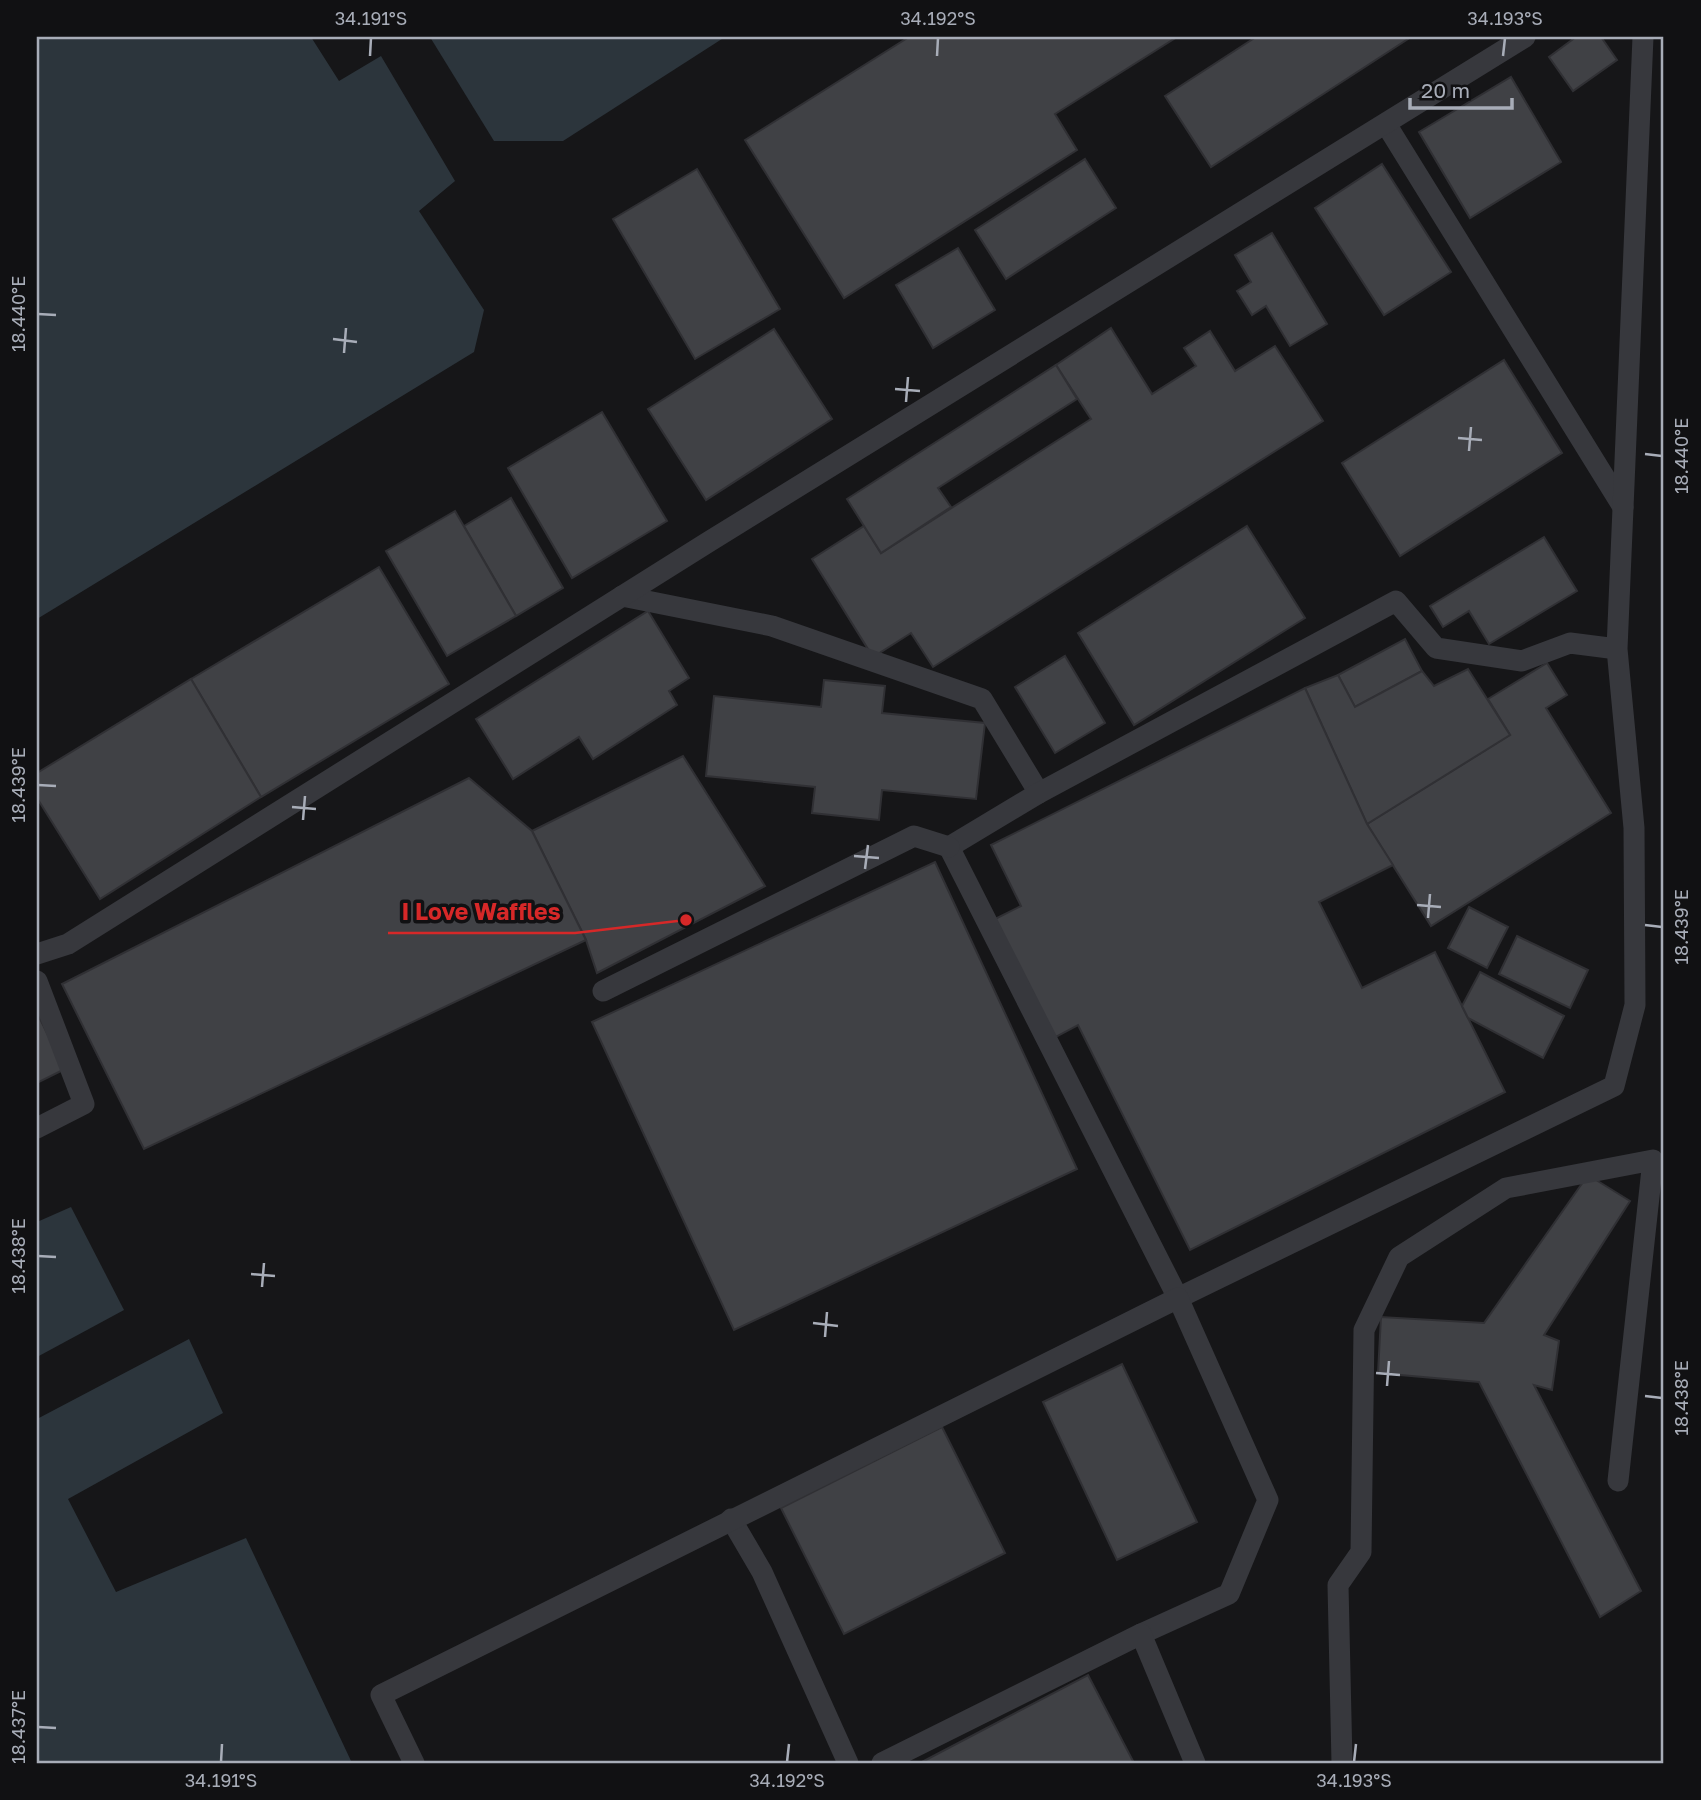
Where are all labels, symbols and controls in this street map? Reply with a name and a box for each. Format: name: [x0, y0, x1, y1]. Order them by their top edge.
text: 34.191°S: [335, 7, 407, 29]
text: 34.192°S: [900, 7, 976, 29]
text: 34.193°S: [1467, 7, 1543, 29]
scale bar: [1410, 66, 1512, 110]
text: 20 m: [1421, 77, 1470, 103]
text: 18.440°E: [7, 276, 29, 352]
text: 18.440°E: [1670, 418, 1692, 494]
text: 18.439°E: [7, 747, 29, 823]
callout: I Love Waffles: [388, 889, 575, 933]
text: 18.439°E: [1670, 889, 1692, 965]
text: I Love Waffles: [401, 897, 561, 925]
text: 18.438°E: [7, 1218, 29, 1294]
text: 18.438°E: [1670, 1360, 1692, 1436]
text: 18.437°E: [7, 1690, 29, 1764]
text: 34.191°S: [185, 1769, 257, 1791]
text: 34.192°S: [749, 1769, 825, 1791]
text: 34.193°S: [1316, 1769, 1392, 1791]

